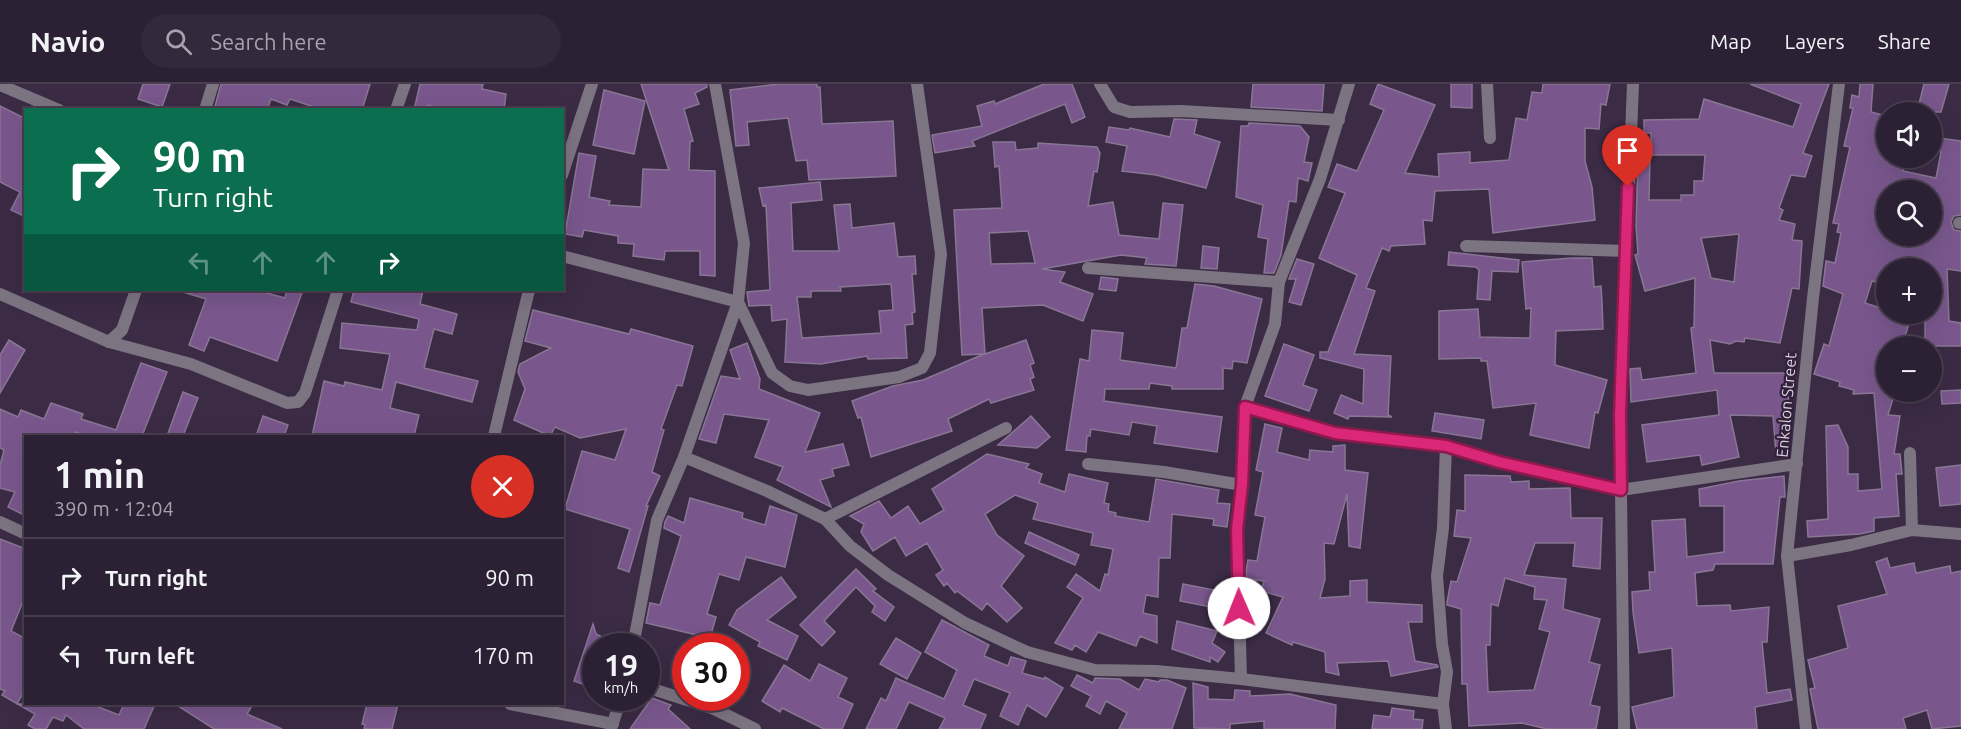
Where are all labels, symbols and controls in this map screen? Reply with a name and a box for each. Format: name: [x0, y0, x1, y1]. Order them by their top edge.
search box: [141, 14, 561, 68]
icon: search: [162, 25, 195, 58]
text: Navio: [30, 26, 105, 57]
text: Search here: [210, 29, 327, 54]
text: Map: [1710, 29, 1751, 53]
text: Layers: [1784, 29, 1845, 53]
text: Share: [1878, 29, 1931, 53]
map controls: [1876, 102, 1942, 402]
button: sound: [1876, 102, 1942, 168]
pin: [1602, 125, 1653, 187]
icon: right: [54, 132, 132, 210]
text: 90 m: [153, 133, 247, 180]
icon: arrive: [1611, 134, 1644, 167]
button: search: [1876, 180, 1942, 246]
text: Turn right: [153, 182, 273, 212]
icon: left: [183, 246, 216, 279]
icon: ahead: [246, 246, 279, 279]
icon: ahead: [309, 246, 342, 279]
icon: right: [372, 246, 405, 279]
button: +: [1876, 258, 1942, 324]
button: −: [1876, 336, 1942, 402]
street label: Enkalon Street: [1772, 351, 1800, 458]
text: 1 min: [54, 454, 145, 495]
button: close: [471, 455, 534, 518]
text: 390 m · 12:04: [54, 497, 174, 520]
icon: right: [54, 561, 87, 594]
text: Turn right: [105, 565, 207, 590]
text: 90 m: [485, 565, 534, 590]
position arrow: [1207, 576, 1271, 640]
speed limit sign: 30: [672, 633, 750, 711]
icon: left: [54, 639, 87, 672]
text: Turn left: [105, 643, 195, 668]
text: 170 m: [473, 643, 534, 668]
text: 19: [604, 648, 638, 682]
text: km/h: [604, 679, 638, 696]

